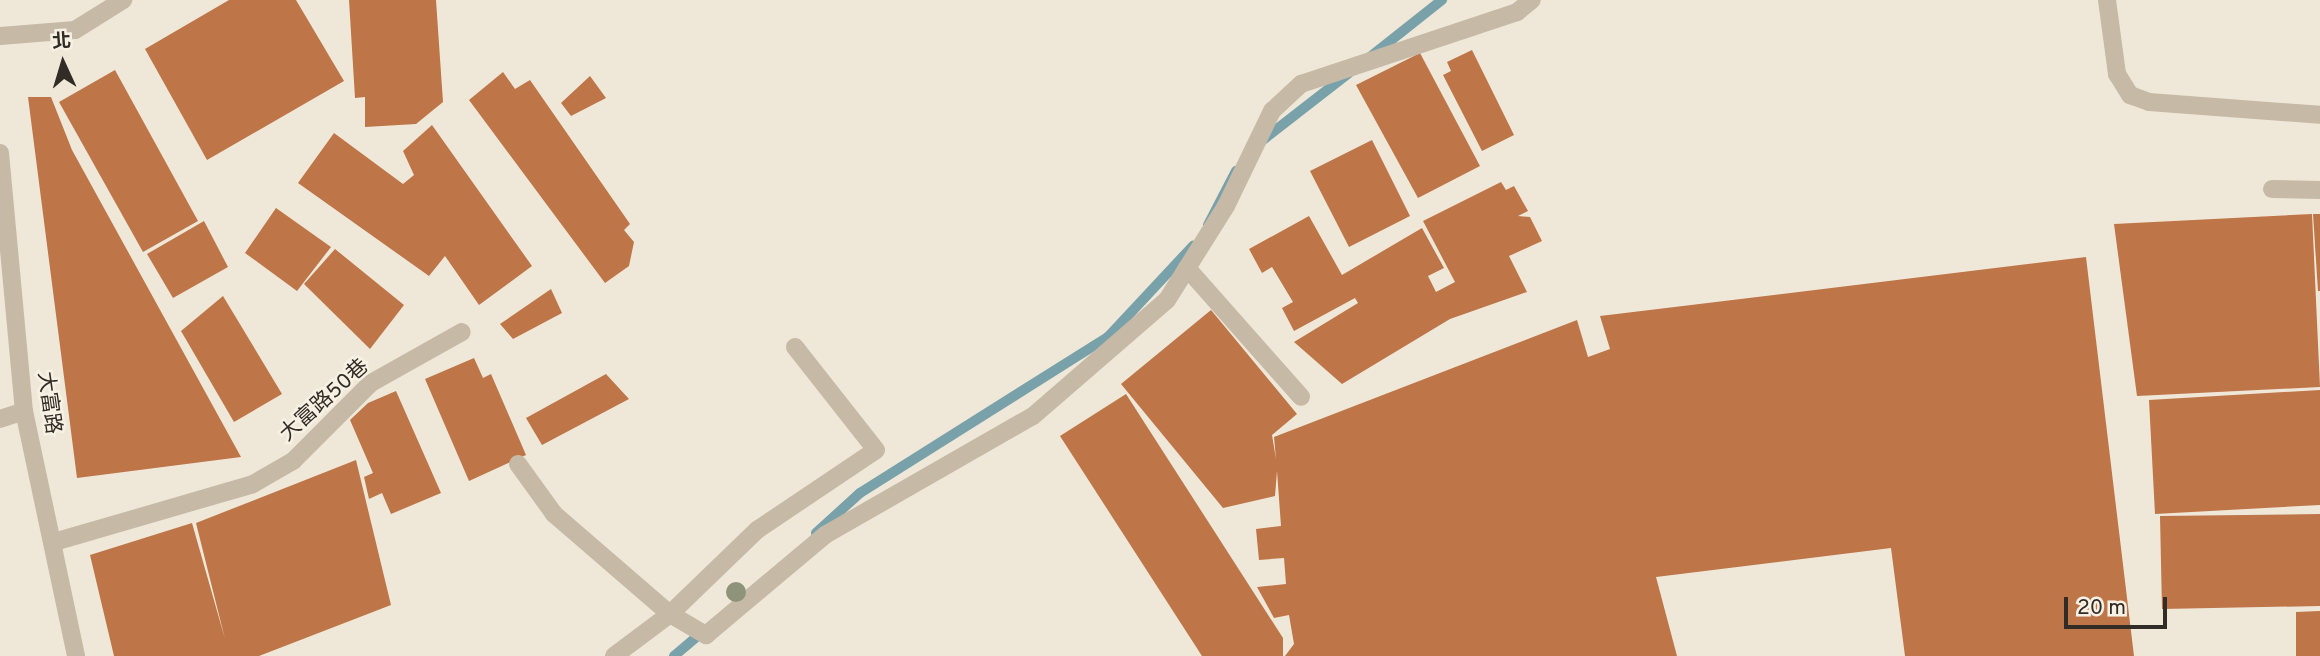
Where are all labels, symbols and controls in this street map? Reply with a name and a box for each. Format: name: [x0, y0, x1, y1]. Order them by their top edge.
north arrow: [28, 28, 98, 98]
text: 北: [51, 29, 72, 55]
street label: 大富路50巷: [276, 355, 374, 447]
street label: 大富路: [31, 370, 65, 436]
scale bar: [2068, 582, 2171, 626]
text: 20 m: [2077, 595, 2126, 622]

